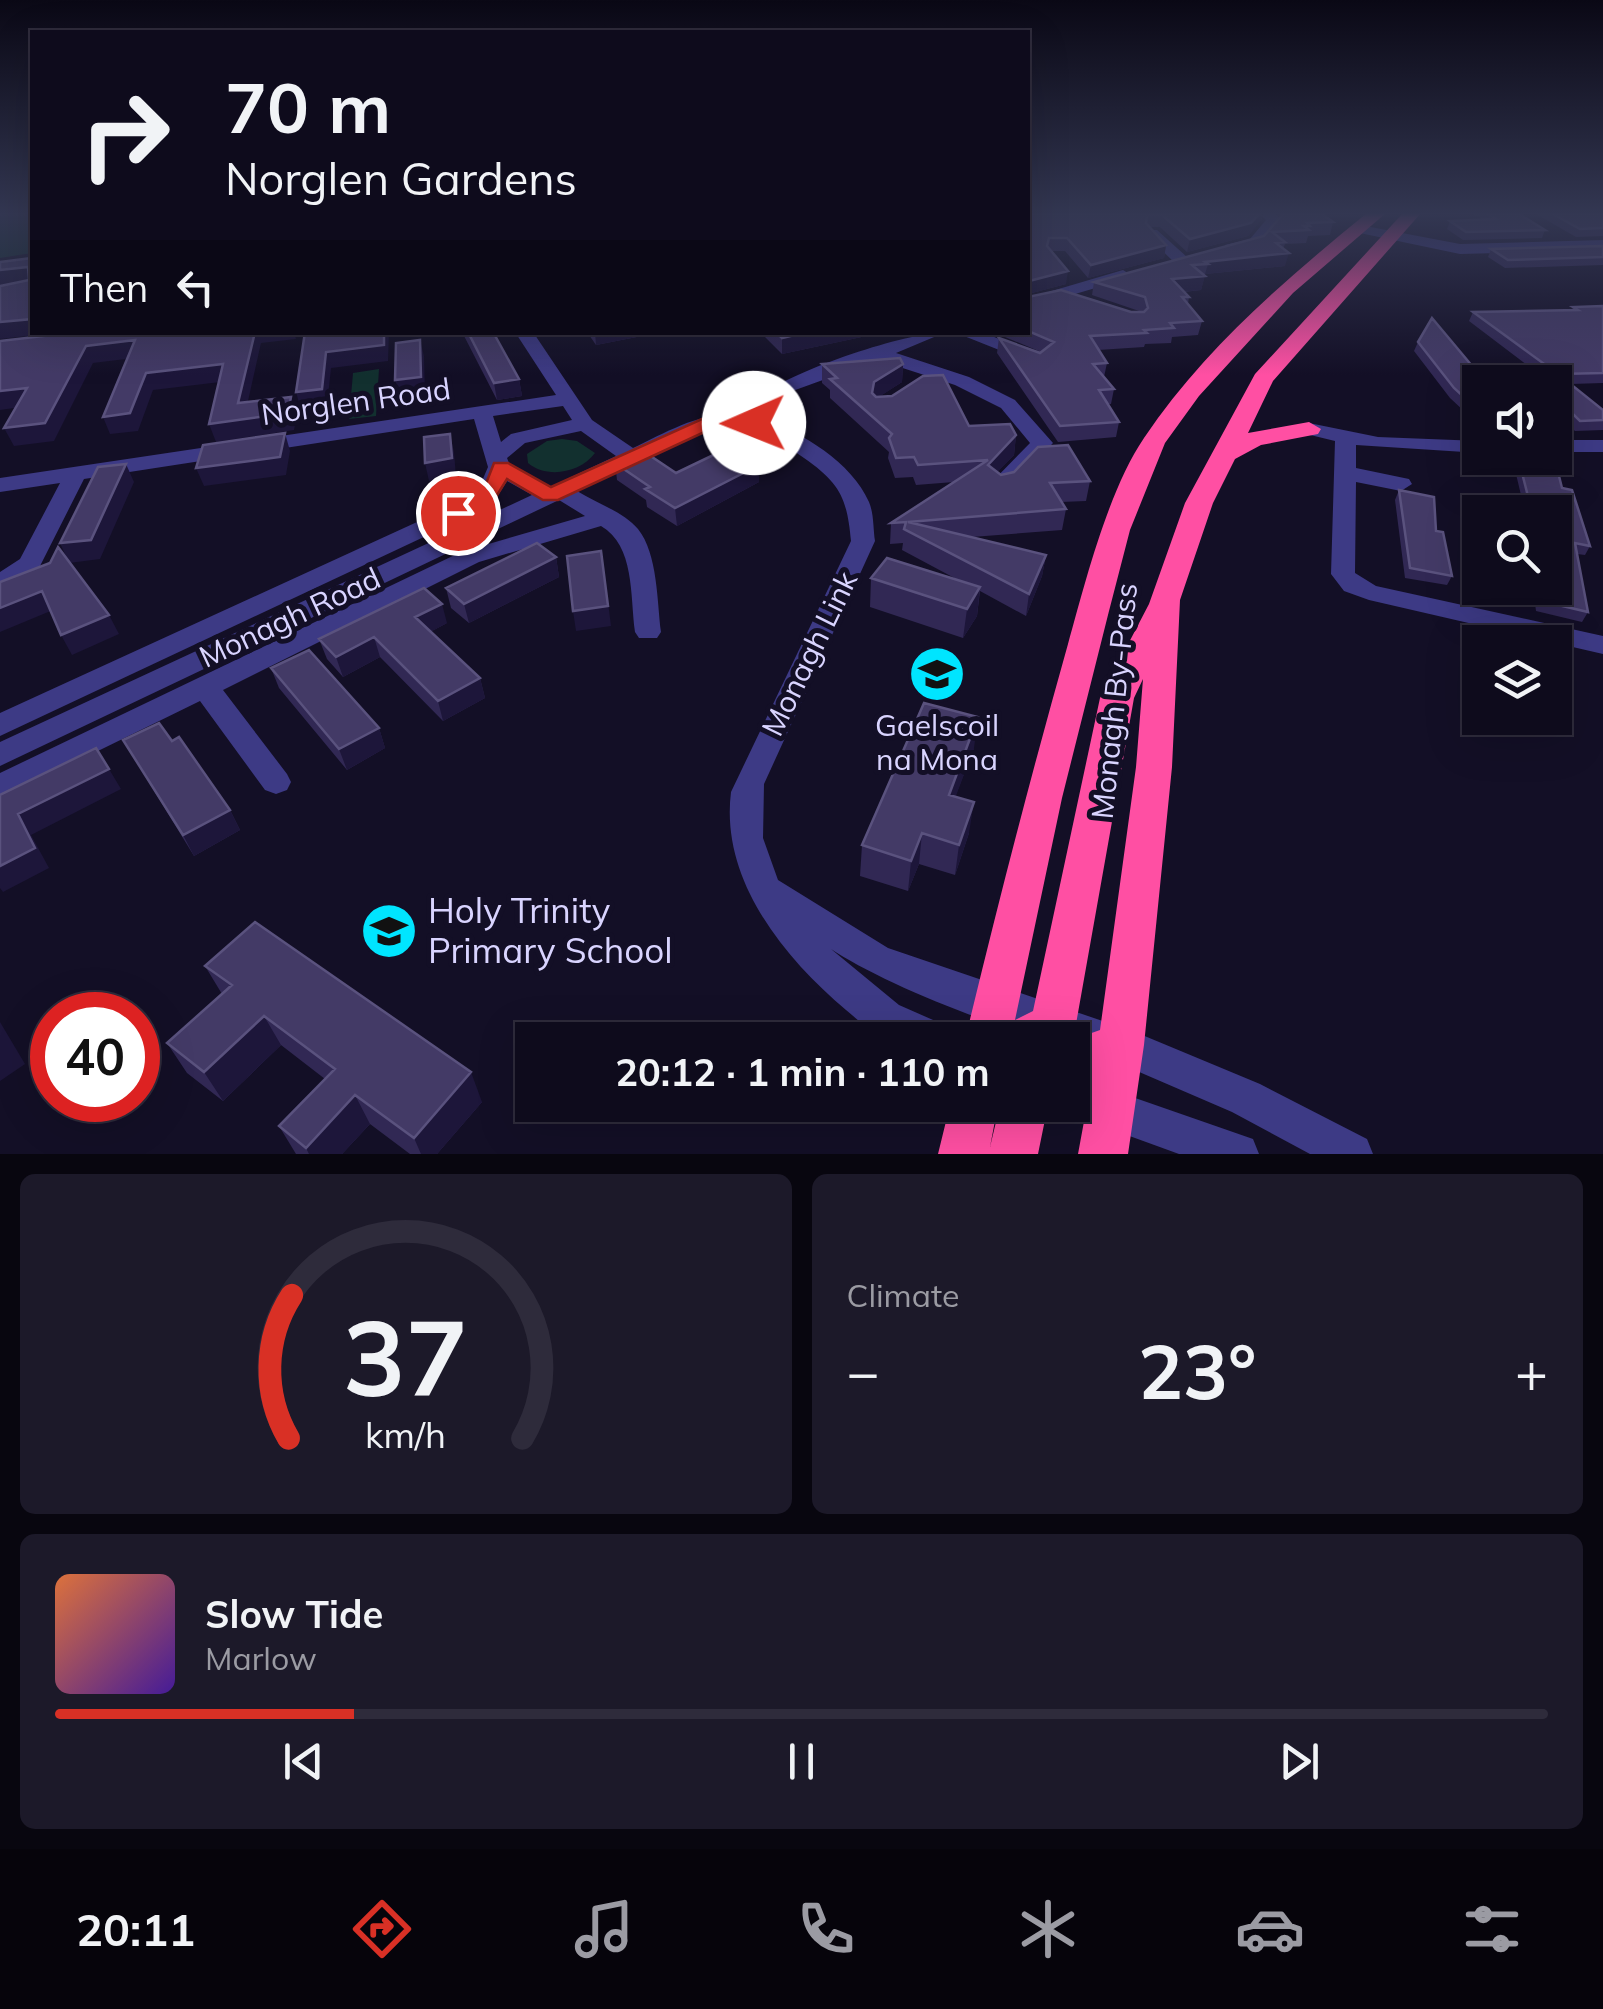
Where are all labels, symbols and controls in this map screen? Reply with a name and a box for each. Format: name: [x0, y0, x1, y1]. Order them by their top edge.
text: 70 m: [225, 63, 391, 151]
icon: right: [60, 70, 190, 200]
text: Norglen Gardens: [225, 150, 577, 206]
icon: left: [168, 260, 223, 315]
text: Then: [60, 264, 148, 312]
map controls: [1462, 365, 1572, 735]
button: sound: [1462, 365, 1572, 475]
street label: Norglen Road: [259, 369, 453, 433]
position arrow: [702, 371, 806, 475]
pin: [416, 471, 501, 556]
icon: arrive: [431, 486, 486, 541]
button: search: [1462, 495, 1572, 605]
street label: Monagh Road: [193, 559, 386, 676]
street label: Monagh Link: [753, 565, 866, 742]
street label: Monagh By-Pass: [1083, 581, 1145, 821]
button: layers: [1462, 625, 1572, 735]
school or university icon: Gaelscoil na Mona: [907, 644, 967, 704]
place label: Gaelscoil na Mona: [875, 706, 999, 778]
place label: Holy Trinity Primary School: [428, 888, 673, 972]
school or university icon: Holy Trinity Primary School: [359, 901, 419, 961]
speed limit sign: 40: [30, 992, 160, 1122]
text: 20:12 · 1 min · 110 m: [615, 1048, 990, 1096]
text: Climate: [847, 1275, 959, 1315]
text: 37: [343, 1291, 468, 1422]
text: 23°: [1138, 1324, 1256, 1418]
text: −: [847, 1337, 880, 1406]
text: +: [1515, 1337, 1548, 1406]
text: km/h: [365, 1412, 446, 1457]
text: Slow Tide: [205, 1590, 383, 1638]
text: Marlow: [205, 1638, 317, 1678]
icon: previous: [276, 1734, 331, 1789]
icon: pause: [774, 1734, 829, 1789]
icon: next: [1272, 1734, 1327, 1789]
icon: directions: [347, 1894, 417, 1964]
icon: music: [569, 1894, 639, 1964]
icon: phone: [791, 1894, 861, 1964]
icon: climate: [1013, 1894, 1083, 1964]
icon: car: [1235, 1894, 1305, 1964]
icon: filters: [1457, 1894, 1527, 1964]
text: 20:11: [76, 1901, 195, 1957]

